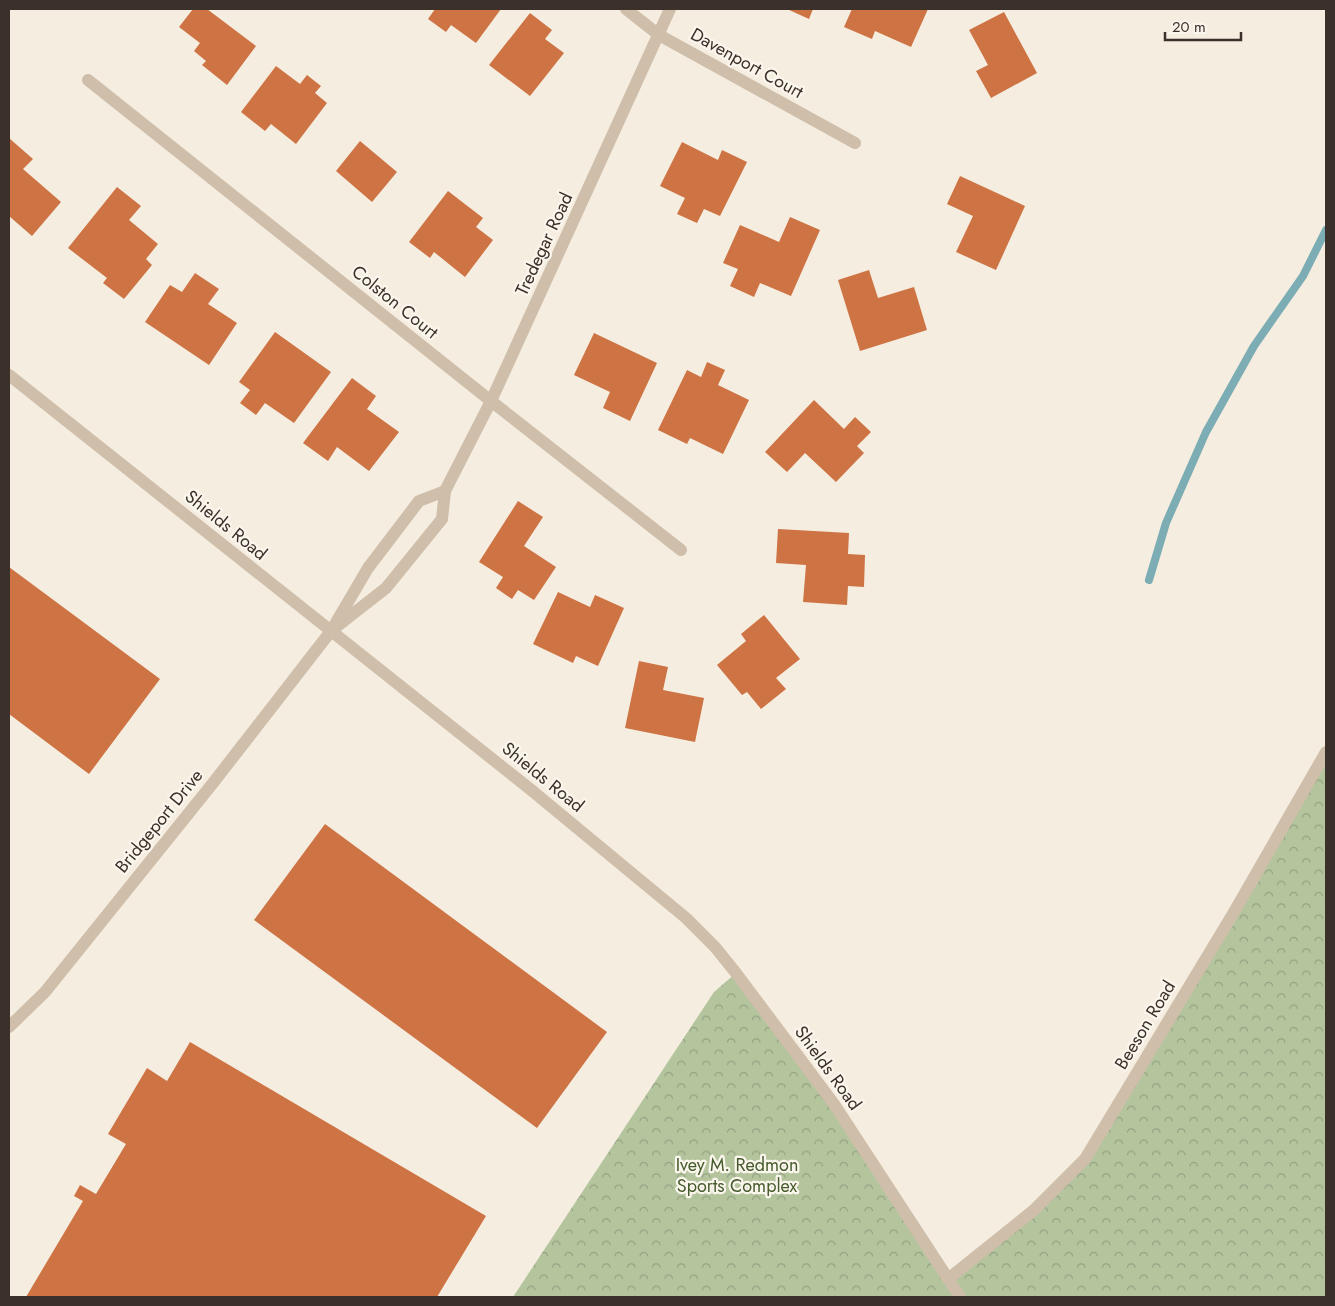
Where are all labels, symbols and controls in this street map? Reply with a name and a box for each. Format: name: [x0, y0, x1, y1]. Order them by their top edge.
scale bar: [1165, 10, 1241, 42]
text: 20 m: [1172, 16, 1206, 38]
street label: Davenport Court: [686, 21, 809, 105]
street label: Tredegar Road: [509, 188, 579, 300]
street label: Colston Court: [346, 259, 444, 345]
street label: Shields Road: [179, 484, 273, 566]
street label: Shields Road: [496, 736, 590, 818]
street label: Bridgeport Drive: [109, 764, 209, 878]
street label: Beeson Road: [1108, 976, 1182, 1074]
street label: Shields Road: [788, 1020, 868, 1116]
park label: Ivey M. Redmon Sports Complex: [676, 1152, 798, 1199]

